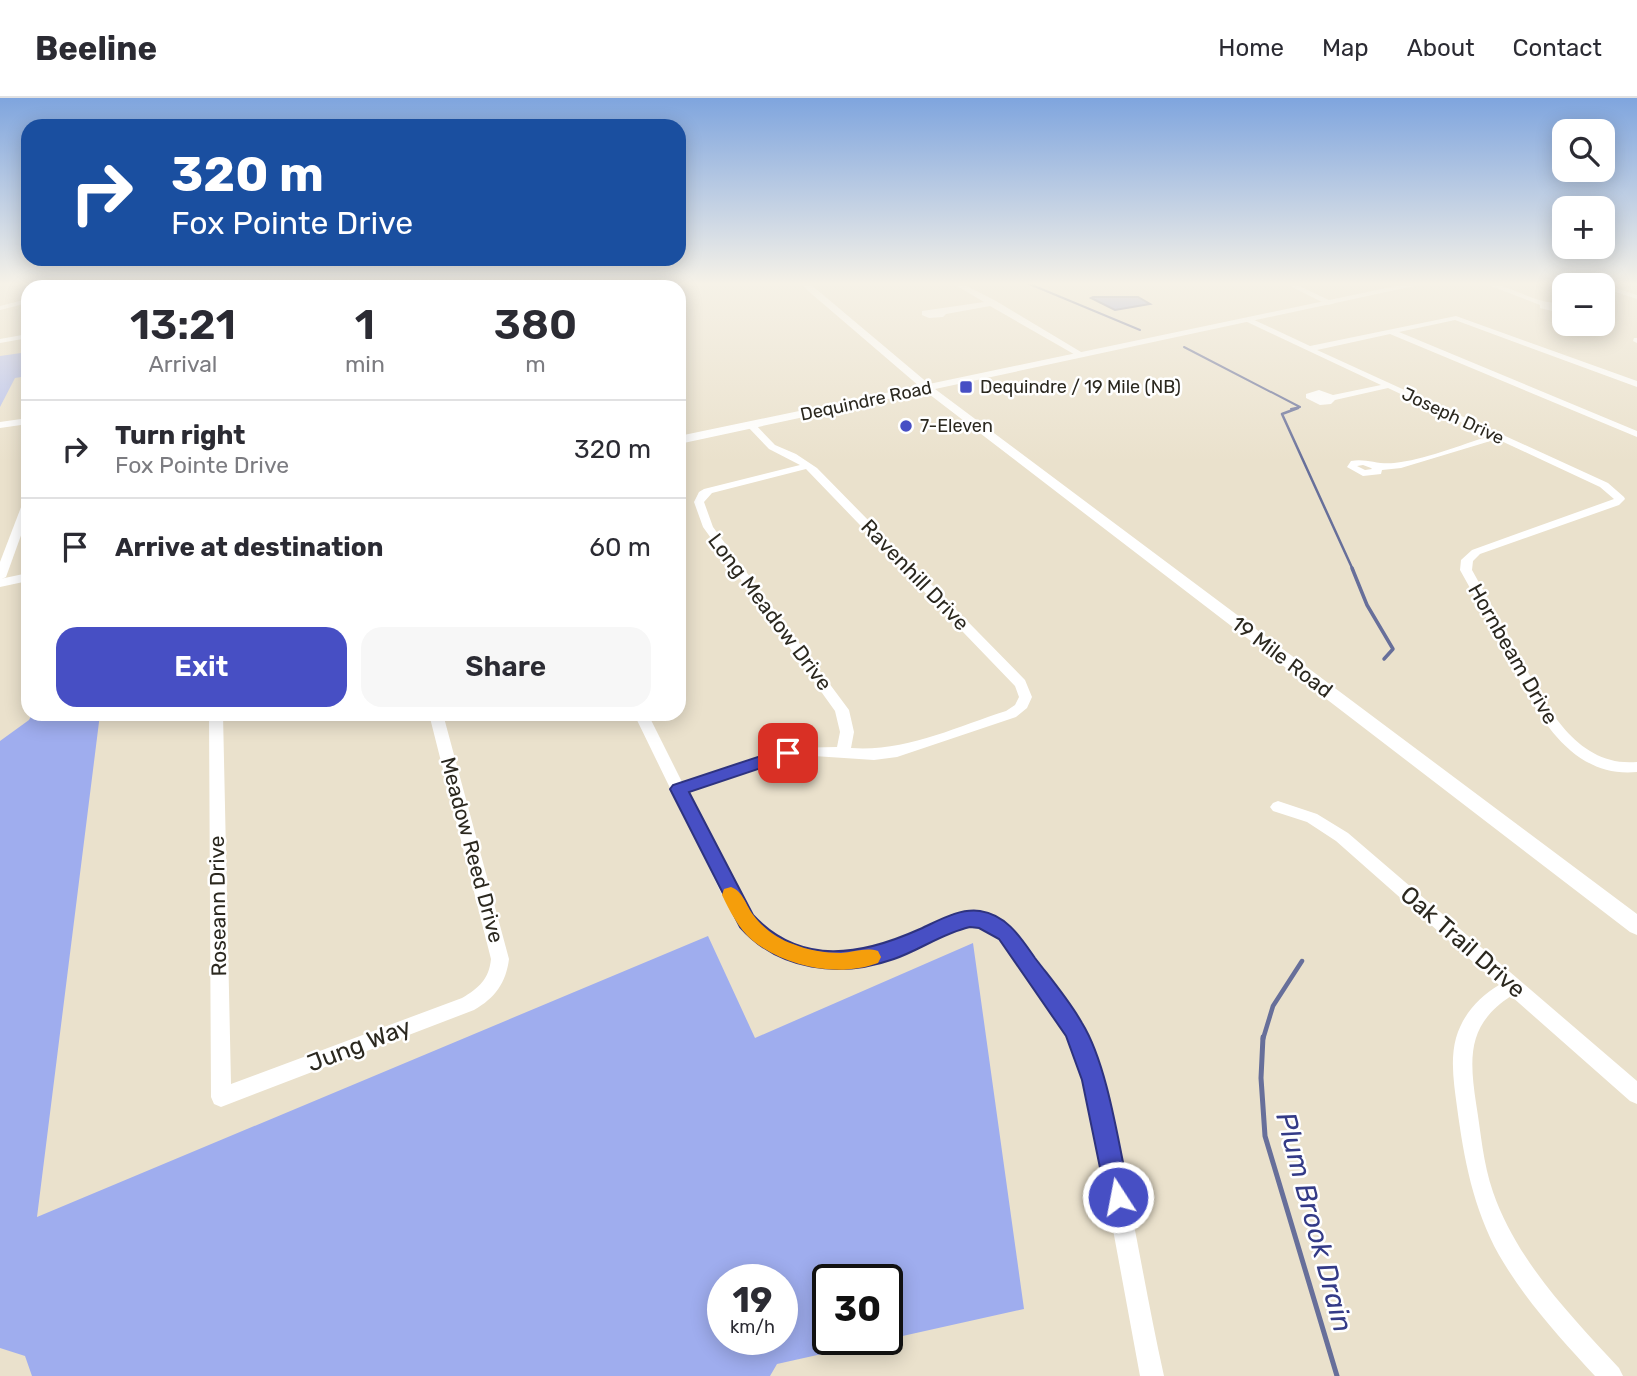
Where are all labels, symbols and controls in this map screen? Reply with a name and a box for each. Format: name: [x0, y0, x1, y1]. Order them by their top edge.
text: Beeline: [35, 29, 157, 68]
text: Home: [1218, 34, 1284, 62]
text: Map: [1322, 34, 1369, 62]
text: About: [1407, 34, 1475, 62]
text: Contact: [1513, 34, 1602, 62]
map controls: [1552, 119, 1615, 336]
button: search: [1552, 119, 1615, 182]
text: 320 m: [171, 145, 324, 203]
icon: right: [56, 147, 147, 238]
button: +: [1552, 196, 1615, 259]
text: Fox Pointe Drive: [171, 204, 413, 242]
button: −: [1552, 273, 1615, 336]
text: 13:21: [130, 300, 236, 350]
text: 1: [355, 300, 375, 350]
text: 380: [494, 300, 577, 350]
text: Arrival: [148, 350, 217, 378]
text: min: [345, 350, 385, 378]
text: m: [525, 350, 546, 378]
street label: Dequindre Road: [798, 376, 934, 426]
place label: Dequindre / 19 Mile (NB): [980, 376, 1181, 398]
marker: Dequindre / 19 Mile (NB): [958, 379, 974, 395]
street label: Joseph Drive: [1398, 383, 1508, 449]
place label: 7-Eleven: [920, 415, 993, 437]
marker: 7-Eleven: [898, 418, 914, 434]
text: Turn right: [115, 420, 245, 451]
icon: right: [56, 430, 94, 468]
text: 320 m: [574, 434, 651, 465]
text: Fox Pointe Drive: [115, 451, 289, 479]
street label: Ravenhill Drive: [856, 514, 975, 635]
icon: arrive: [56, 528, 94, 566]
street label: Long Meadow Drive: [703, 528, 838, 695]
text: Arrive at destination: [115, 532, 383, 563]
text: 60 m: [589, 532, 651, 563]
street label: Hornbeam Drive: [1463, 579, 1564, 728]
street label: 19 Mile Road: [1227, 610, 1338, 703]
button: Exit: [56, 627, 347, 707]
button: Share: [361, 627, 651, 707]
pin: [758, 723, 818, 783]
icon: arrive: [769, 734, 807, 772]
street label: Meadow Reed Drive: [436, 754, 509, 945]
street label: Roseann Drive: [204, 835, 231, 977]
street label: Oak Trail Drive: [1395, 880, 1531, 1004]
street label: Jung Way: [303, 1012, 415, 1078]
water label: Plum Brook Drain: [1269, 1109, 1360, 1336]
position arrow: [1081, 1160, 1155, 1234]
speed limit sign: 30: [812, 1264, 903, 1355]
text: 19: [733, 1279, 772, 1321]
text: km/h: [730, 1316, 775, 1338]

